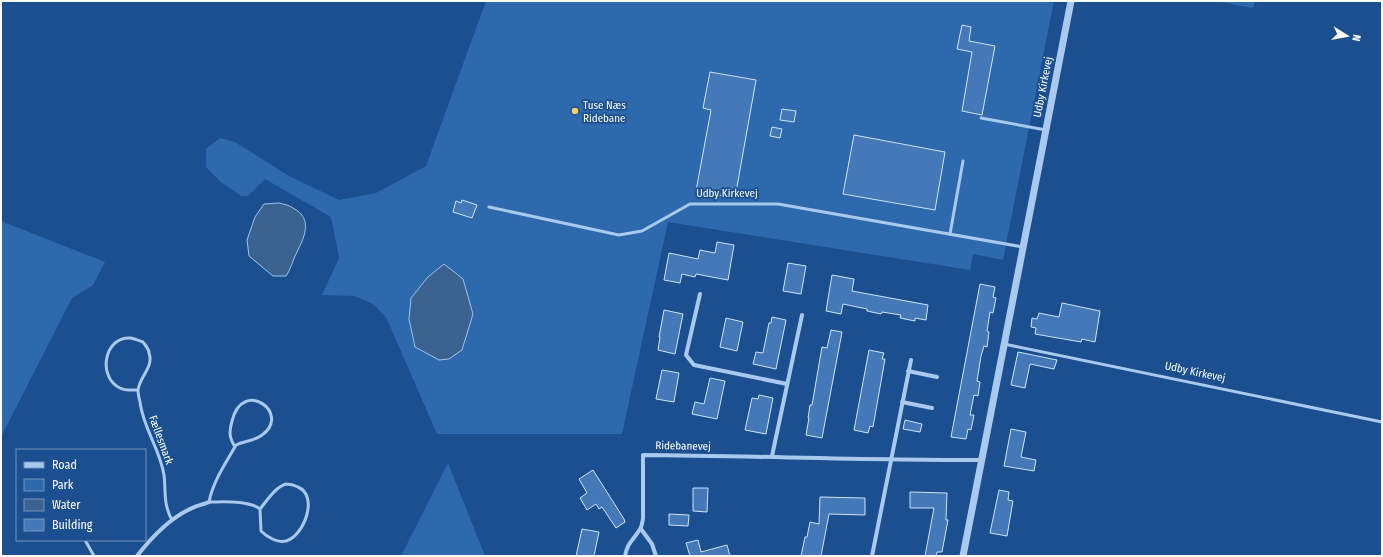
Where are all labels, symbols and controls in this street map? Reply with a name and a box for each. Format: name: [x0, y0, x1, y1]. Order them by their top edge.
north arrow: [1327, 16, 1367, 56]
text: N: [1349, 33, 1363, 42]
street label: Udby Kirkevej: [1031, 55, 1055, 118]
place label: Tuse Næs Ridebane: [583, 99, 626, 125]
marker: Tuse Næs Ridebane: [570, 106, 580, 116]
street label: Udby Kirkevej: [696, 187, 758, 200]
street label: Udby Kirkevej: [1164, 359, 1227, 385]
street label: Fællesmark: [146, 414, 176, 467]
street label: Ridebanevej: [655, 439, 711, 453]
legend: [16, 449, 146, 541]
text: Road: [52, 458, 77, 472]
text: Park: [52, 478, 74, 492]
text: Water: [52, 498, 81, 512]
text: Building: [52, 518, 93, 532]

